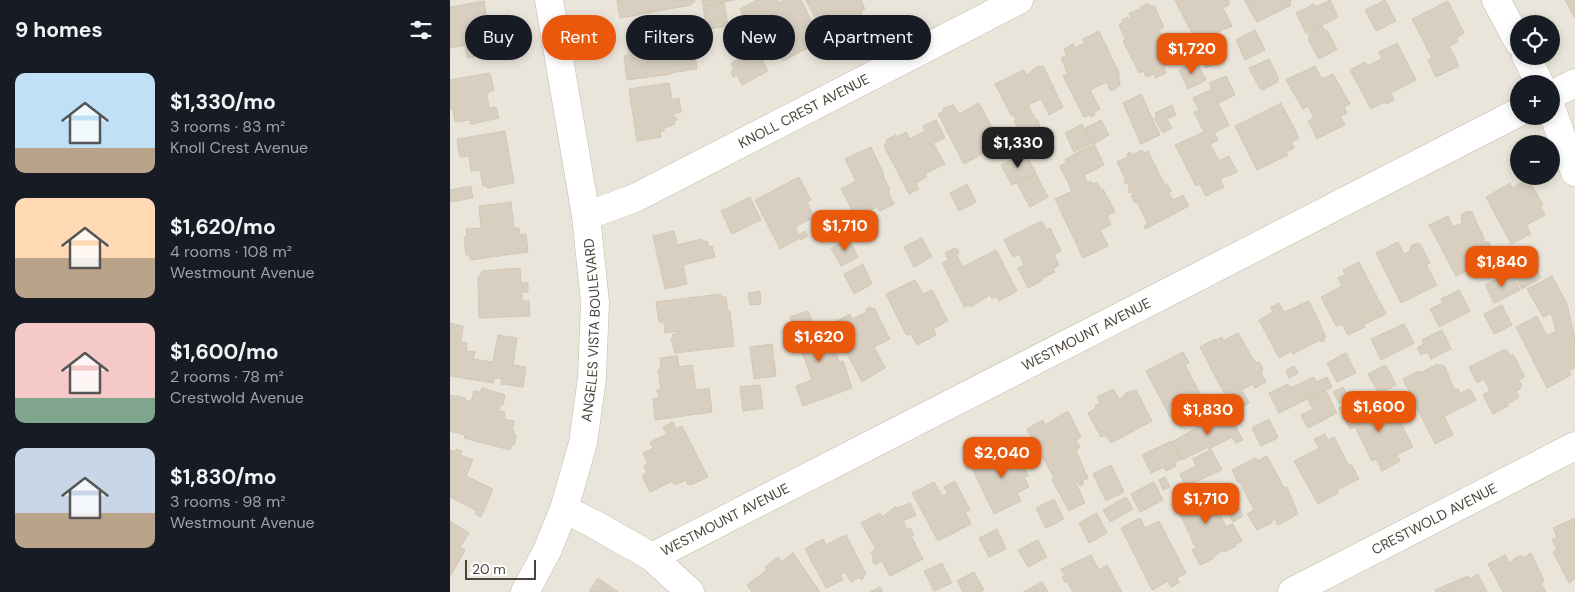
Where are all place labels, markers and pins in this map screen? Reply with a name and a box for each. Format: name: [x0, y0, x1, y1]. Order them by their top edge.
pin: $1,720: [1151, 32, 1233, 75]
pin: $1,330: [977, 126, 1059, 169]
pin: $1,710: [804, 210, 886, 252]
pin: $1,840: [1461, 246, 1543, 288]
pin: $1,620: [778, 320, 860, 363]
pin: $1,600: [1338, 390, 1420, 433]
pin: $1,830: [1167, 394, 1249, 436]
pin: $2,040: [961, 436, 1043, 479]
pin: $1,710: [1165, 482, 1247, 525]

